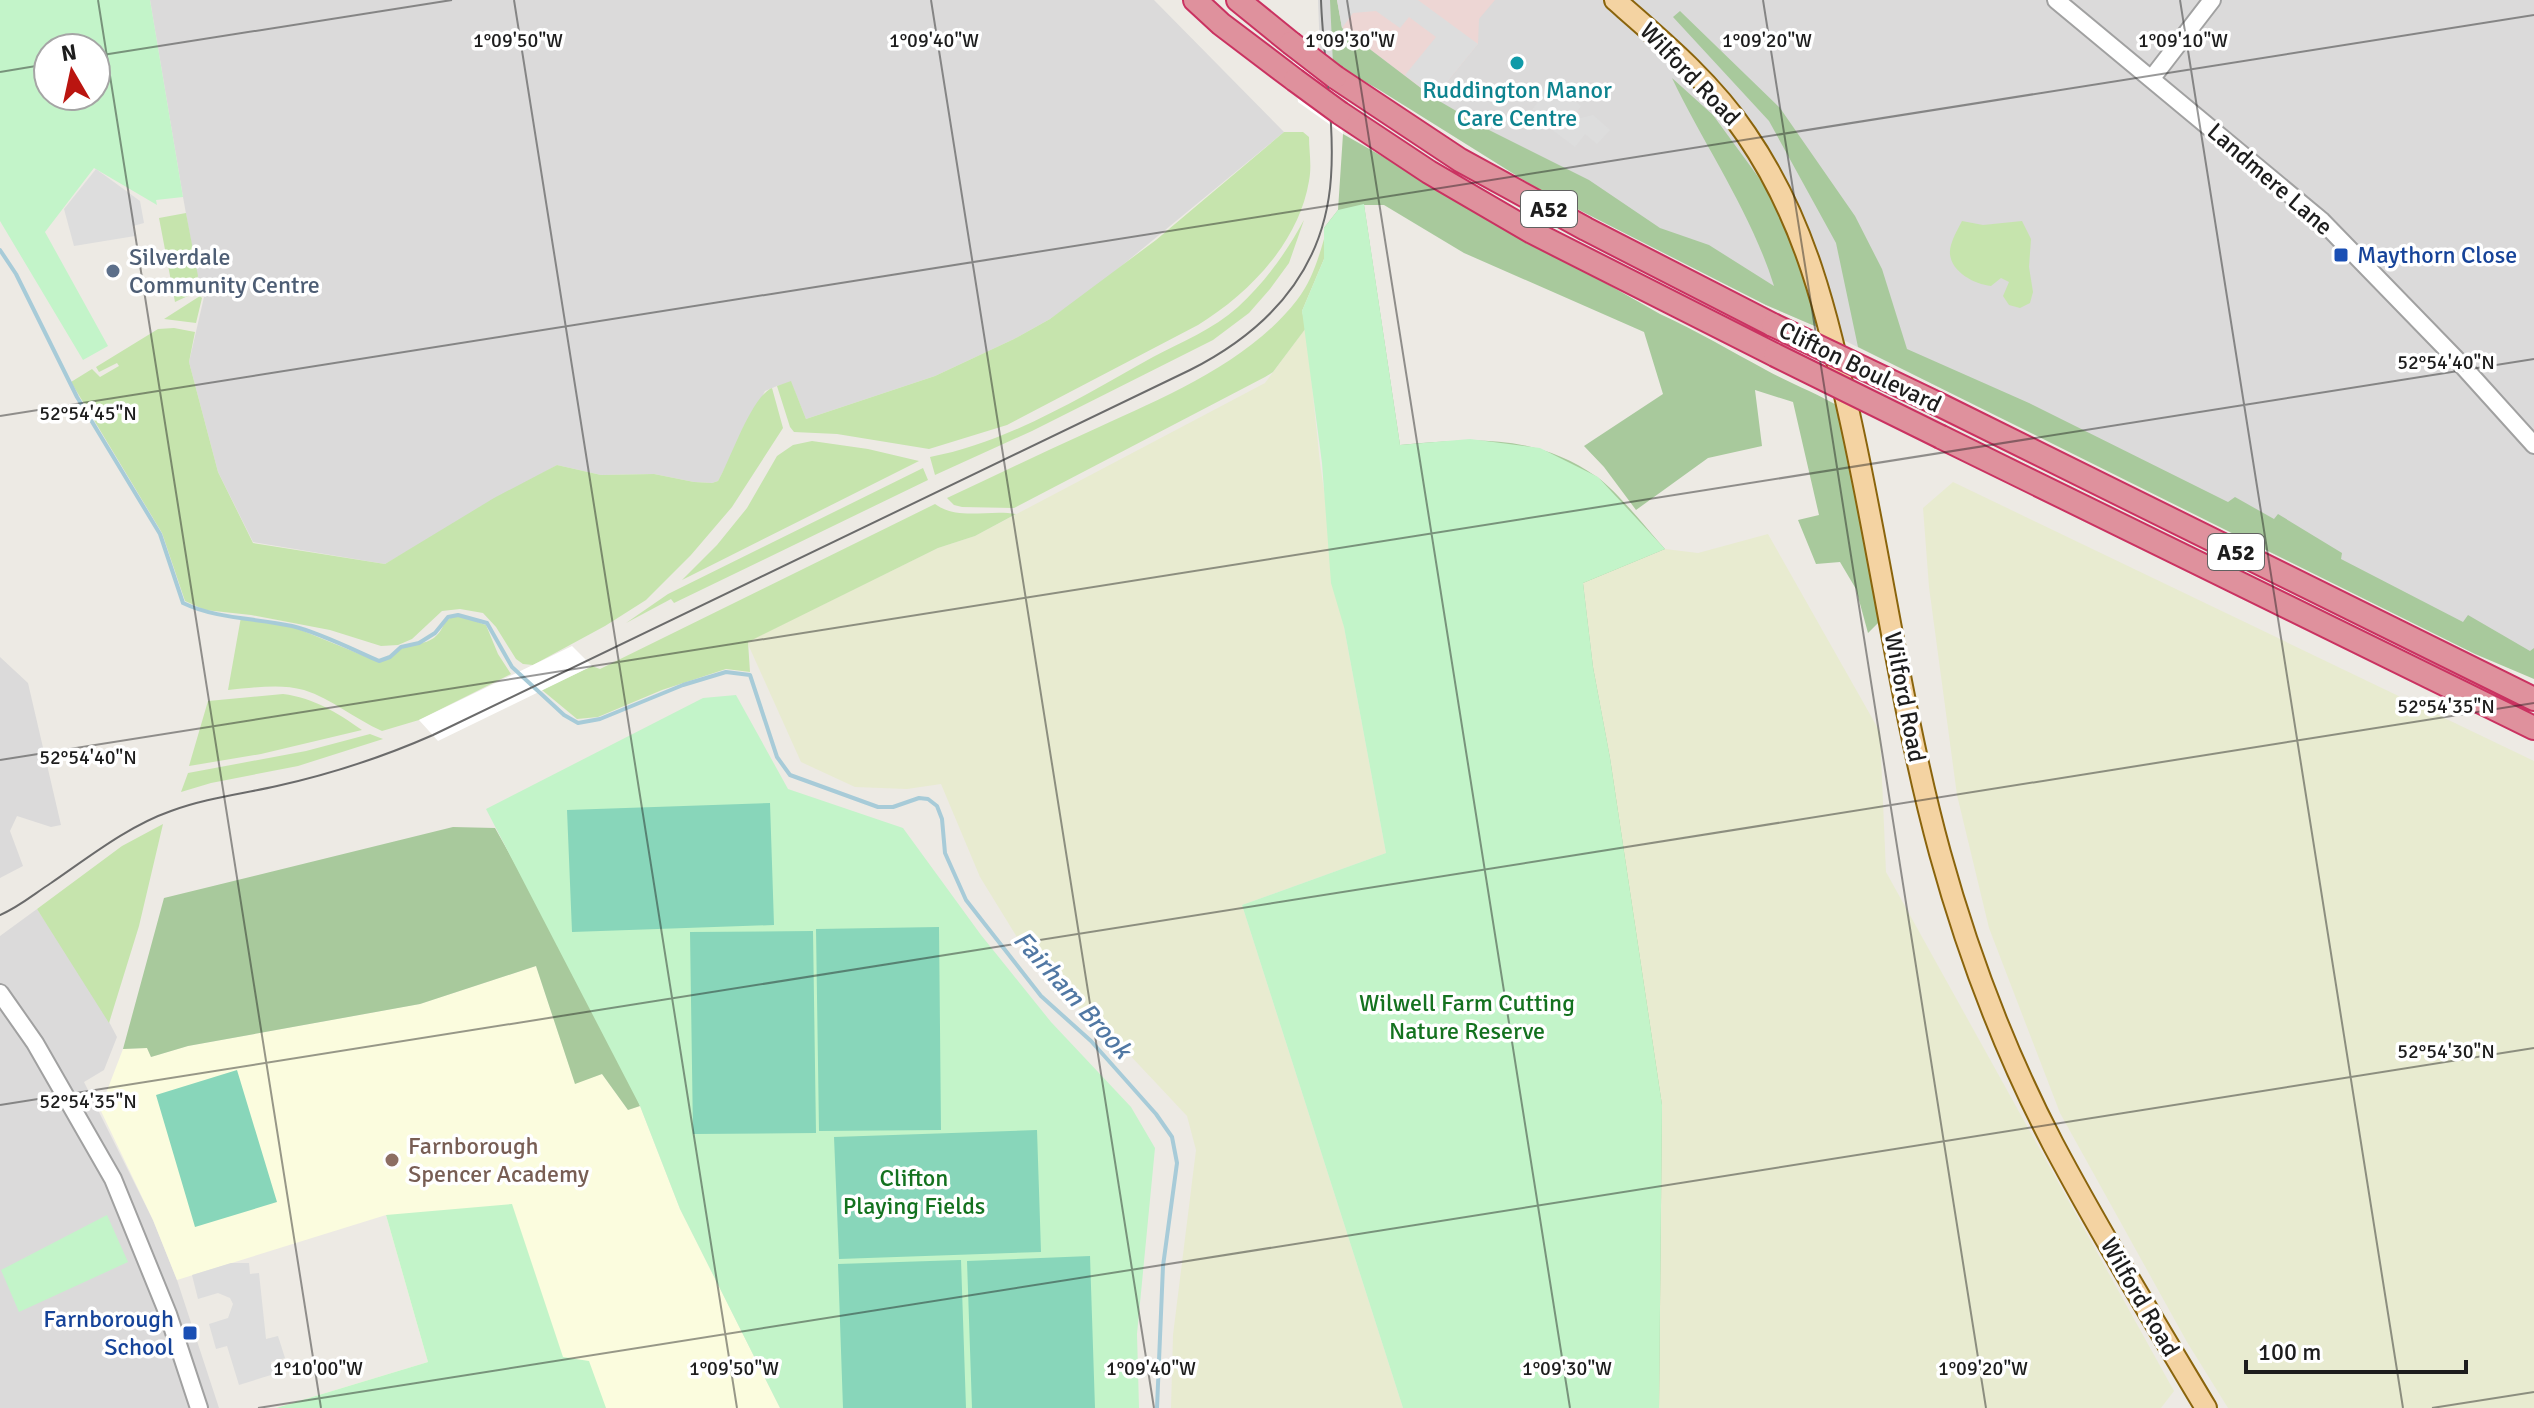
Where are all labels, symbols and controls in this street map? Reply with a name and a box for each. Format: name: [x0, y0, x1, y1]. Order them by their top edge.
street label: Wilford Road: [1633, 16, 1747, 132]
text: 1°09'50"W: [473, 28, 563, 53]
text: 1°09'40"W: [889, 28, 979, 53]
text: 1°09'30"W: [1305, 28, 1395, 53]
text: 1°09'20"W: [1722, 28, 1812, 53]
text: 1°09'10"W: [2138, 28, 2228, 53]
north arrow: [32, 32, 112, 112]
text: N: [59, 38, 79, 67]
marker: Ruddington Manor Care Centre: [1508, 54, 1526, 72]
place label: Ruddington Manor Care Centre: [1422, 75, 1612, 133]
street label: Landmere Lane: [2201, 116, 2339, 242]
road number: A52: [1521, 191, 1577, 227]
place label: Maythorn Close: [2357, 240, 2517, 270]
place label: Silverdale Community Centre: [129, 242, 320, 300]
marker: Maythorn Close: [2332, 246, 2350, 264]
marker: Silverdale Community Centre: [104, 262, 122, 280]
street label: Clifton Boulevard: [1774, 315, 1946, 419]
text: 52°54'40"N: [2397, 350, 2495, 375]
text: 52°54'45"N: [39, 401, 137, 426]
road number: A52: [2208, 534, 2264, 570]
street label: Wilford Road: [1878, 629, 1932, 765]
text: 52°54'35"N: [2397, 694, 2495, 719]
text: 52°54'40"N: [39, 745, 137, 770]
water label: Fairham Brook: [1006, 925, 1139, 1067]
park label: Wilwell Farm Cutting Nature Reserve: [1359, 988, 1575, 1046]
text: 52°54'30"N: [2397, 1039, 2495, 1064]
text: 52°54'35"N: [39, 1089, 137, 1114]
place label: Farnborough Spencer Academy: [408, 1131, 589, 1189]
marker: Farnborough Spencer Academy: [383, 1151, 401, 1169]
park label: Clifton Playing Fields: [843, 1163, 985, 1221]
street label: Wilford Road: [2094, 1232, 2186, 1362]
place label: Farnborough School: [43, 1304, 174, 1362]
marker: Farnborough School: [181, 1324, 199, 1342]
scale bar: [2246, 1324, 2466, 1374]
text: 100 m: [2258, 1337, 2321, 1367]
text: 1°10'00"W: [273, 1356, 363, 1381]
text: 1°09'50"W: [689, 1356, 779, 1381]
text: 1°09'40"W: [1106, 1356, 1196, 1381]
text: 1°09'30"W: [1522, 1356, 1612, 1381]
text: 1°09'20"W: [1938, 1356, 2028, 1381]

